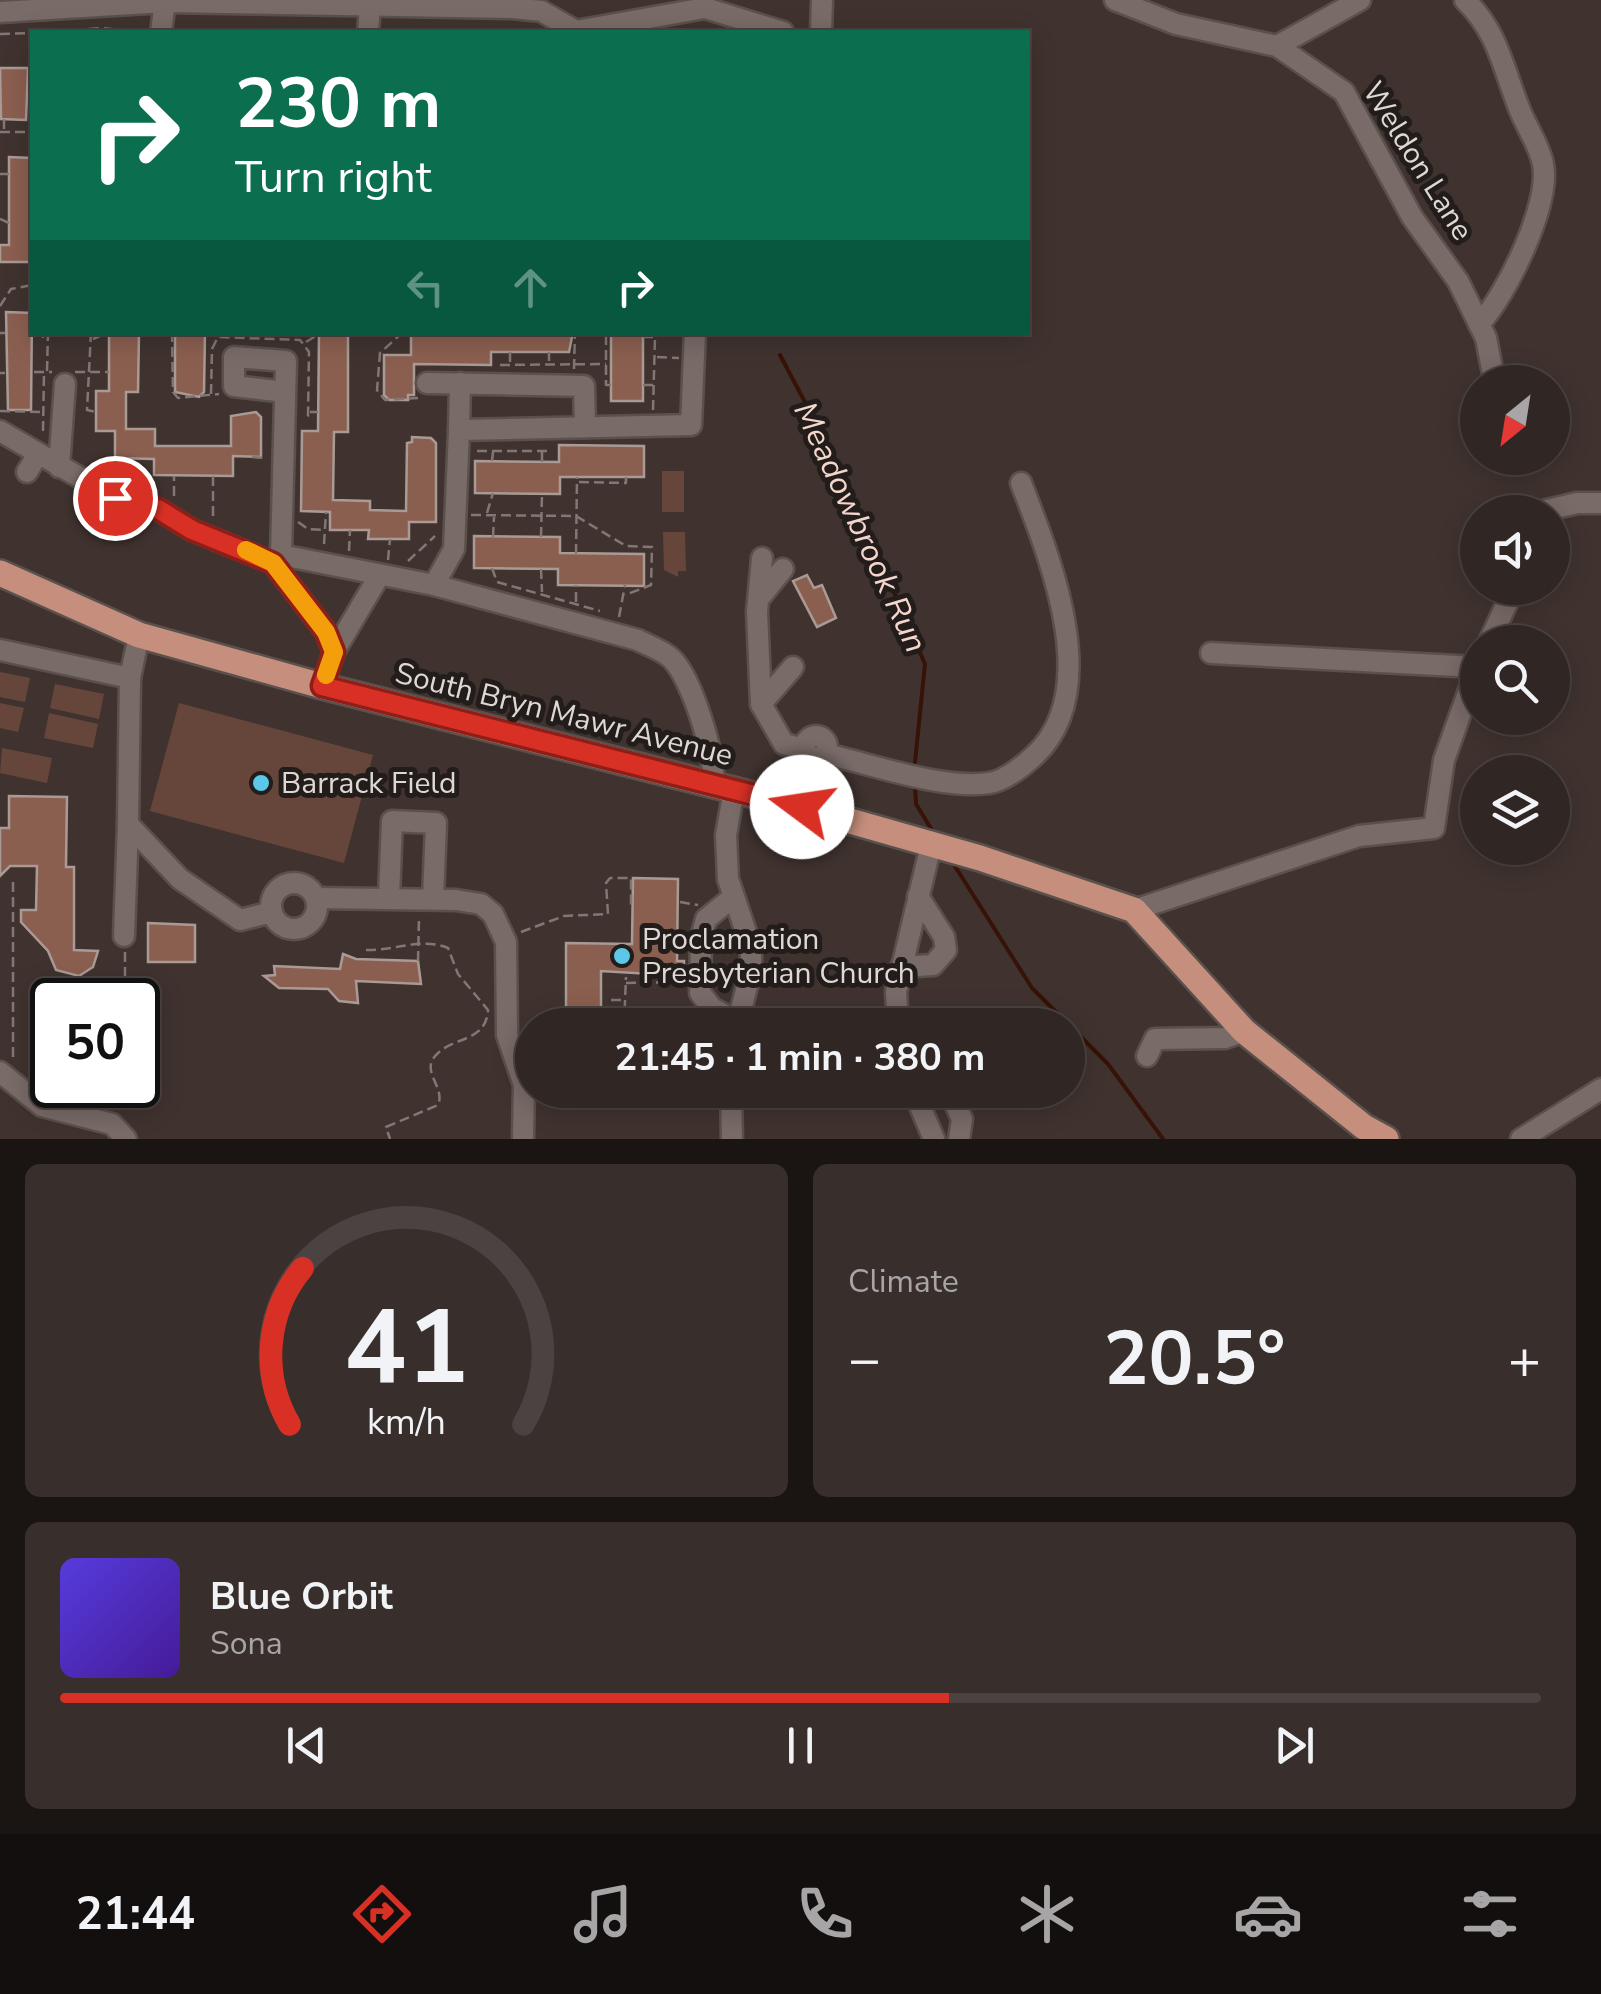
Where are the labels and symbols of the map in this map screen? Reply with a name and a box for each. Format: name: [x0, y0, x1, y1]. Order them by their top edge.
street label: Weldon Lane: [1352, 74, 1483, 248]
north arrow: [1460, 365, 1570, 475]
water label: Meadowbrook Run: [784, 395, 937, 659]
pin: [73, 456, 158, 541]
street label: South Bryn Mawr Avenue: [391, 653, 737, 776]
position arrow: [750, 755, 854, 859]
place label: Barrack Field: [281, 763, 457, 804]
marker: Barrack Field: [250, 772, 272, 794]
place label: Proclamation Presbyterian Church: [642, 919, 915, 994]
marker: Proclamation Presbyterian Church: [611, 945, 633, 967]
speed limit sign: 50: [30, 978, 160, 1108]

